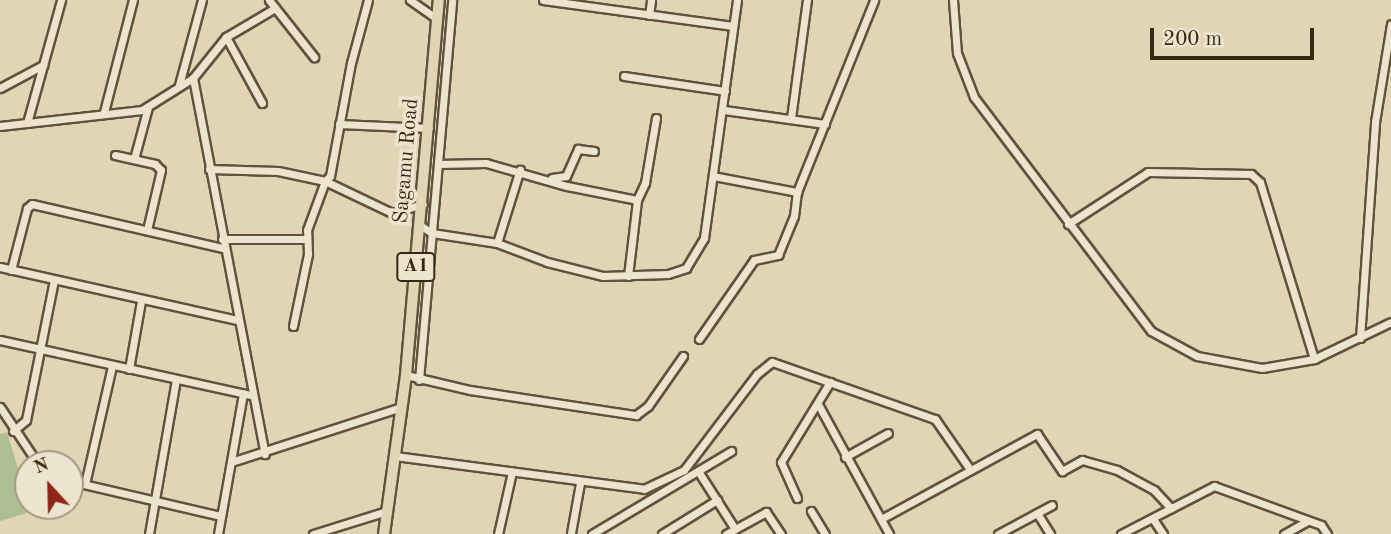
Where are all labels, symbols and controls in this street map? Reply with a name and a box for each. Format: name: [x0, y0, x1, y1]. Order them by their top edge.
scale bar: [1153, 14, 1318, 58]
text: 200 m: [1163, 29, 1222, 50]
street label: Sagamu Road: [389, 97, 425, 225]
road number: A1: [395, 252, 437, 282]
north arrow: [14, 450, 84, 520]
text: N: [31, 455, 52, 478]

